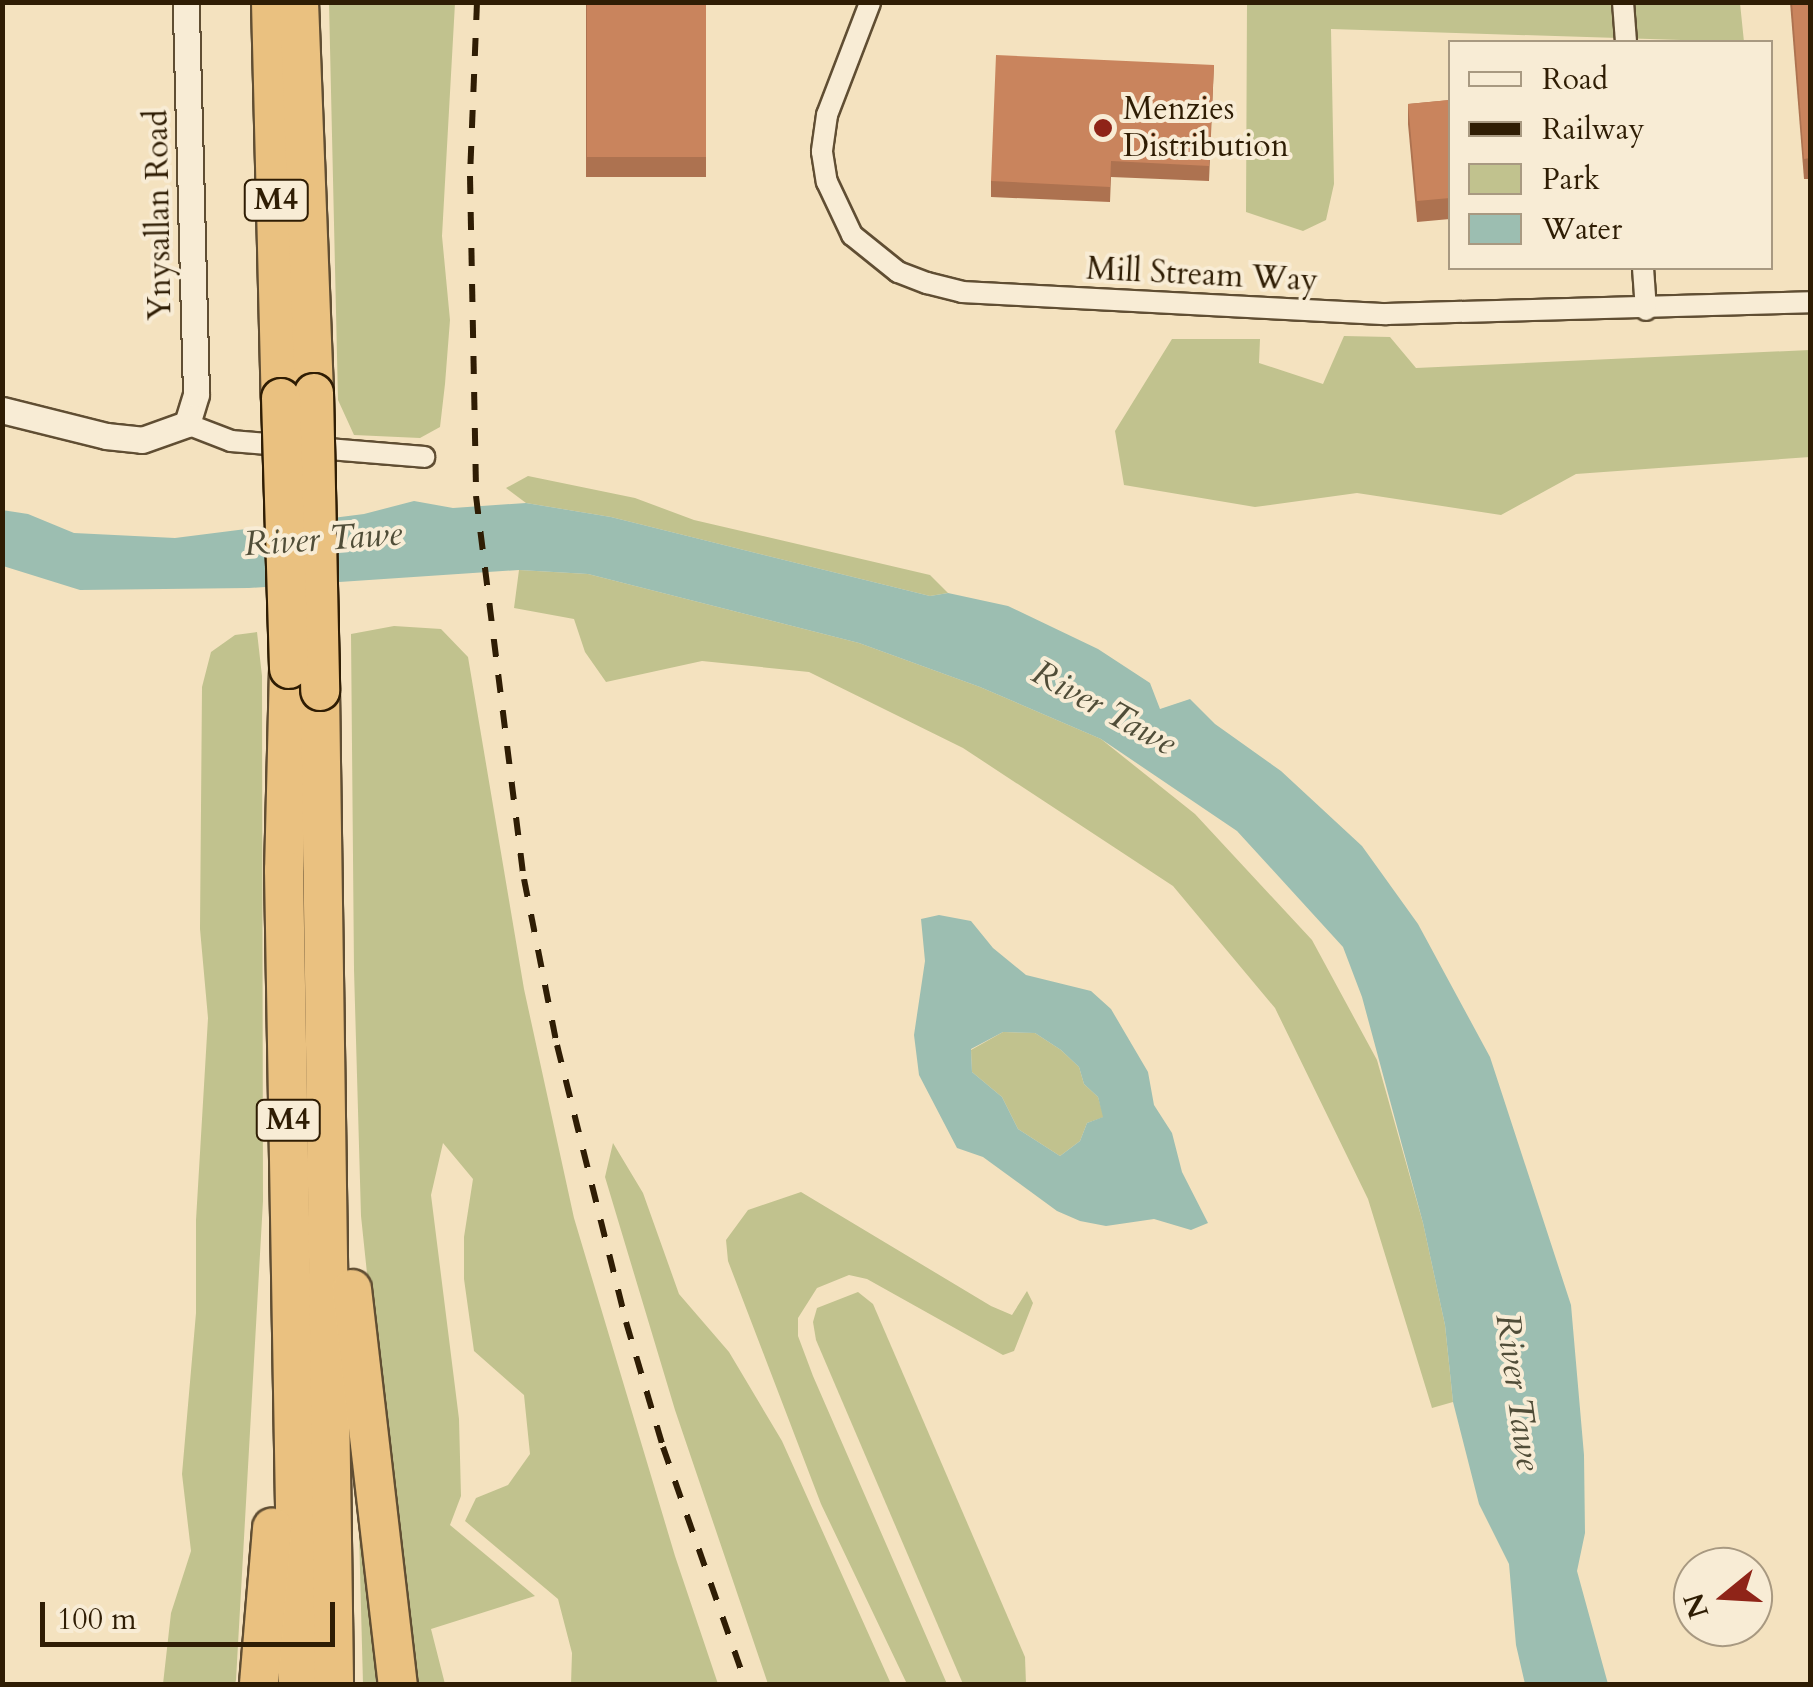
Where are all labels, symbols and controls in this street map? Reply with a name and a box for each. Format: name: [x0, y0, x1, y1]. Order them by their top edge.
legend: [1448, 40, 1773, 270]
text: Road: [1542, 59, 1608, 100]
place label: Menzies Distribution: [1123, 91, 1289, 166]
street label: Ynysallan Road: [138, 109, 180, 321]
text: Railway: [1542, 109, 1645, 150]
marker: Menzies Distribution: [1092, 117, 1114, 139]
text: Park: [1542, 159, 1600, 200]
road number: M4: [244, 175, 308, 225]
text: Water: [1542, 209, 1622, 250]
street label: Mill Stream Way: [1085, 250, 1319, 300]
water label: River Tawe: [243, 513, 403, 565]
water label: River Tawe: [1025, 651, 1183, 765]
road number: M4: [256, 1095, 320, 1145]
water label: River Tawe: [1486, 1311, 1550, 1473]
north arrow: [1673, 1547, 1773, 1647]
scale bar: [45, 1582, 340, 1644]
text: N: [1675, 1588, 1718, 1623]
text: 100 m: [57, 1599, 137, 1640]

